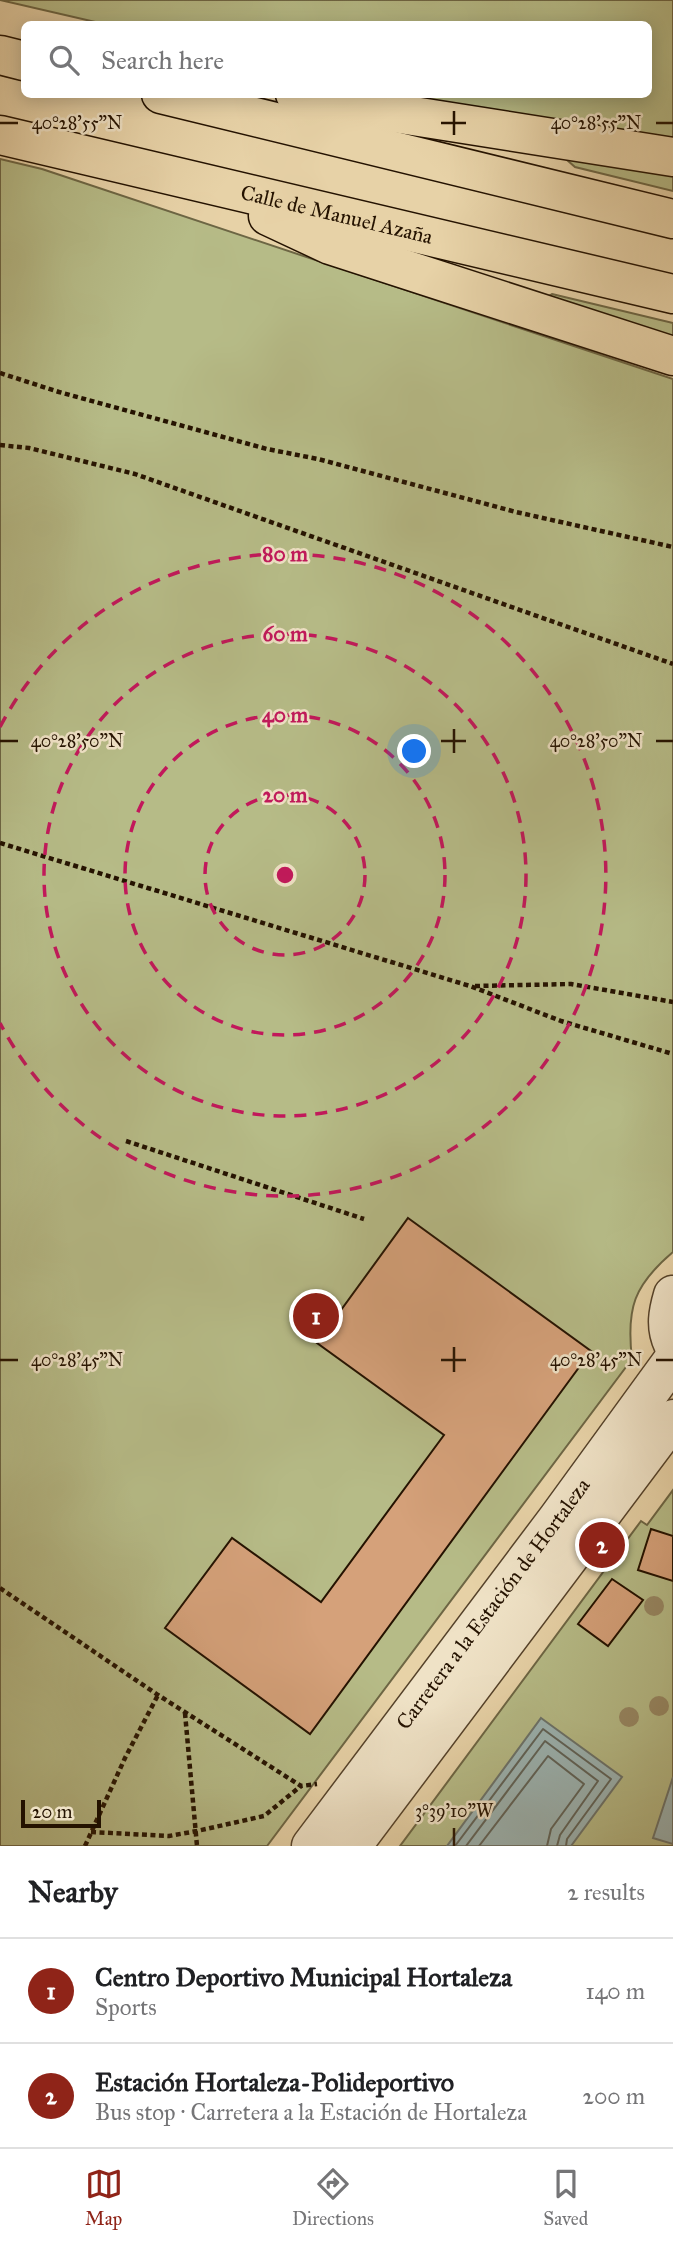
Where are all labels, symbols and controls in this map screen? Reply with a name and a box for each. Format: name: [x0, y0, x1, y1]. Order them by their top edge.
search box: [21, 21, 652, 98]
icon: search: [45, 41, 83, 79]
text: Search here: [101, 44, 224, 76]
text: 40°28'55"N: [32, 112, 122, 134]
text: 40°28'55"N: [551, 112, 641, 134]
street label: Calle de Manuel Azaña: [238, 179, 435, 250]
text: 80 m: [262, 541, 308, 567]
text: 60 m: [262, 621, 308, 647]
text: 40 m: [262, 702, 308, 728]
text: 40°28'50"N: [31, 730, 123, 752]
text: 40°28'50"N: [550, 730, 642, 752]
your location: [397, 734, 431, 768]
text: 20 m: [263, 782, 308, 808]
centre of rings: [273, 863, 297, 887]
pin: 1: [293, 1290, 339, 1342]
text: 40°28'45"N: [31, 1349, 123, 1371]
text: 40°28'45"N: [550, 1349, 642, 1371]
street label: Carretera a la Estación de Hortaleza: [390, 1473, 596, 1735]
pin: 2: [579, 1519, 625, 1571]
scale bar: [21, 1797, 102, 1829]
text: 20 m: [32, 1800, 73, 1823]
text: 3°39'10"W: [415, 1800, 494, 1822]
text: Nearby: [28, 1874, 118, 1910]
text: 2 results: [567, 1878, 645, 1906]
text: Centro Deportivo Municipal Hortaleza: [95, 1961, 512, 1993]
text: 1: [46, 1977, 56, 2005]
text: 140 m: [585, 1977, 645, 2005]
text: Sports: [95, 1993, 157, 2021]
text: Estación Hortaleza-Polideportivo: [95, 2066, 454, 2098]
text: 2: [45, 2082, 57, 2110]
text: 200 m: [583, 2082, 645, 2110]
text: Bus stop · Carretera a la Estación de Hortaleza: [95, 2098, 527, 2126]
tab: Map: [85, 2165, 123, 2230]
tab: Directions: [292, 2165, 374, 2230]
tab: Saved: [543, 2165, 588, 2230]

